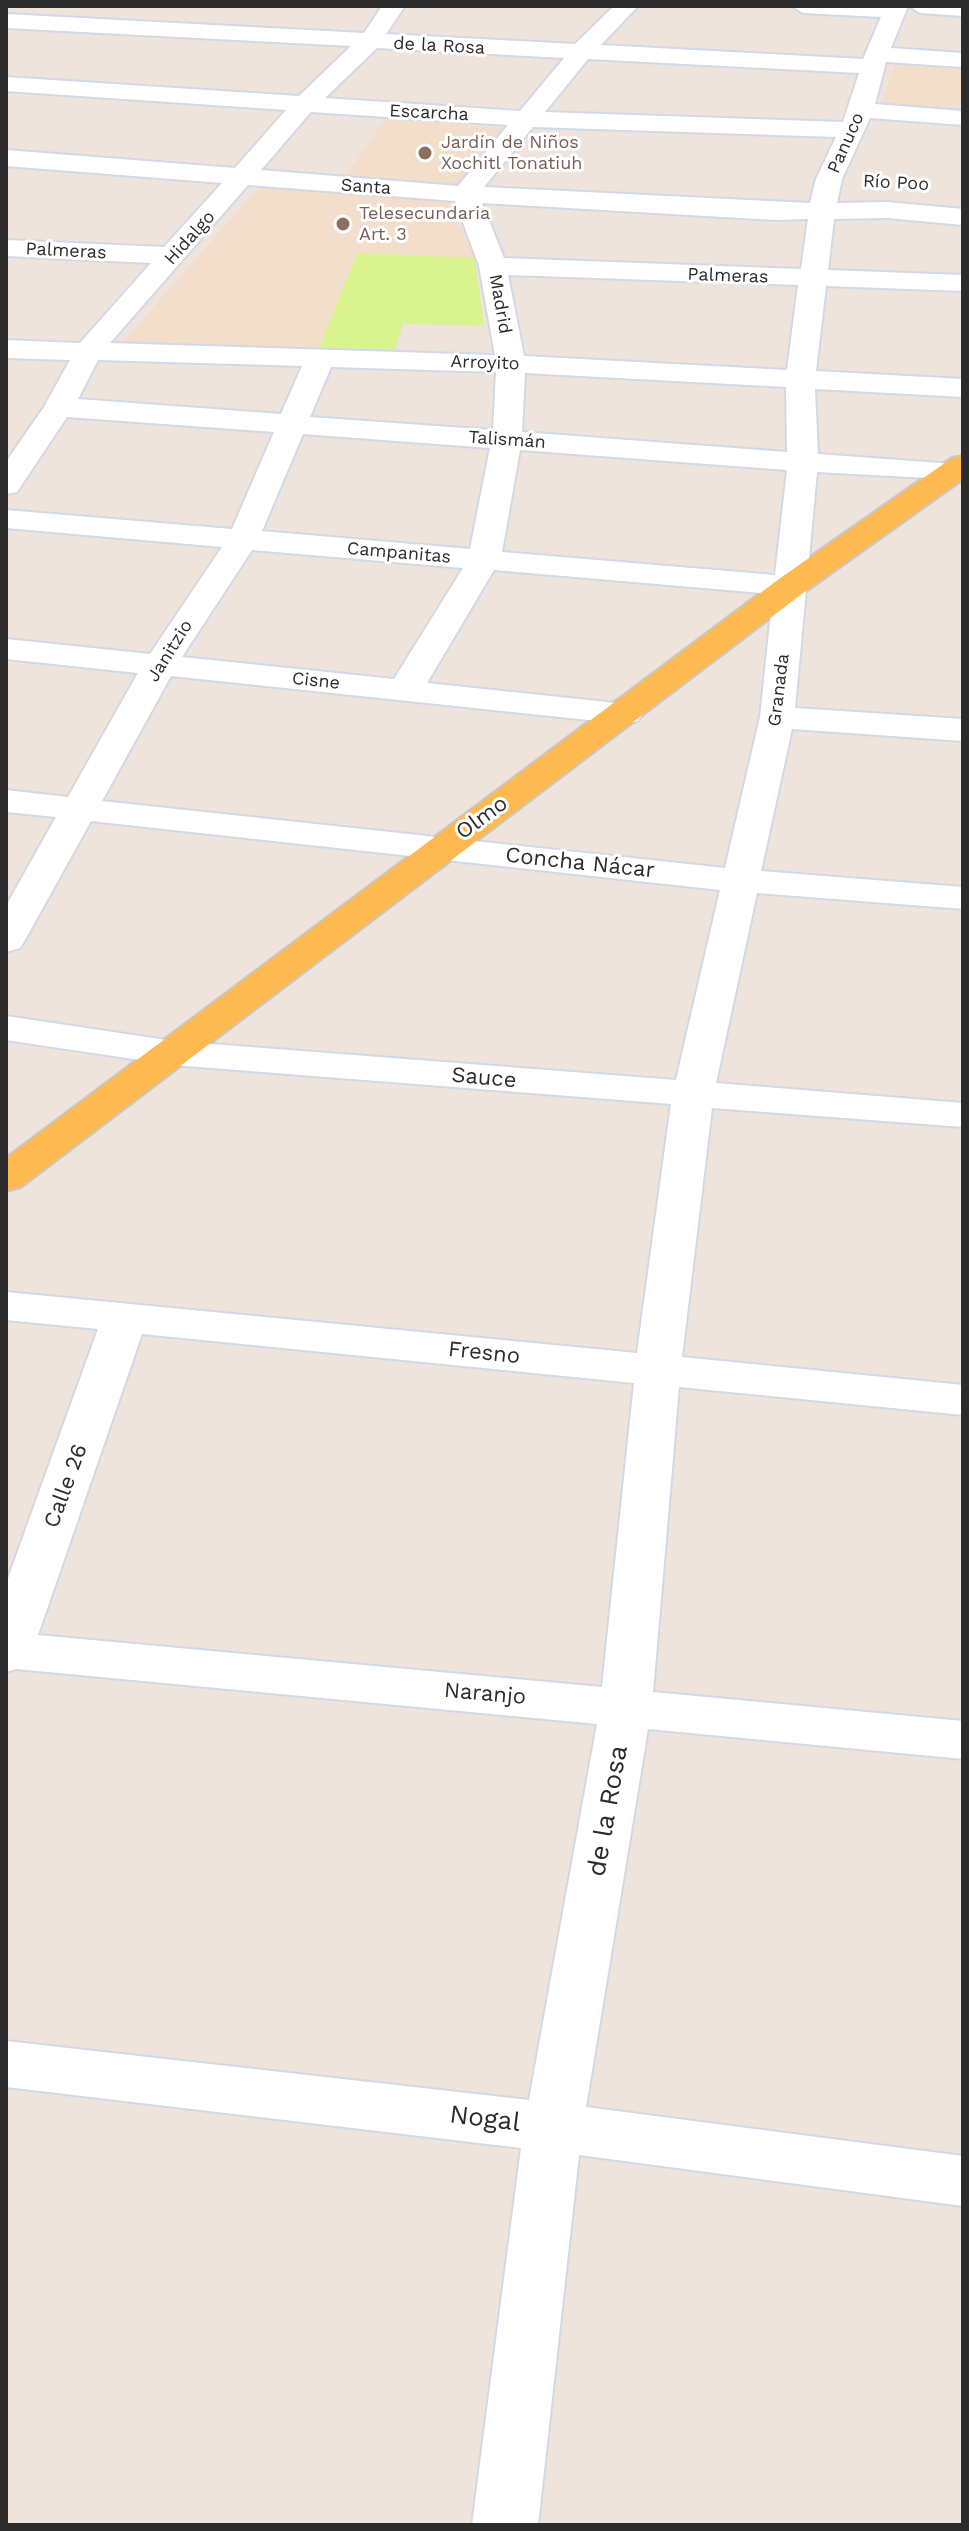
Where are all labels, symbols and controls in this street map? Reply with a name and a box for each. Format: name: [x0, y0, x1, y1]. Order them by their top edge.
street label: de la Rosa: [393, 33, 485, 59]
street label: Escarcha: [389, 100, 469, 126]
street label: Panuco: [823, 109, 869, 177]
place label: Jardín de Niños Xochitl Tonatiuh: [441, 132, 582, 174]
marker: Jardín de Niños Xochitl Tonatiuh: [416, 144, 434, 162]
street label: Río Poo: [862, 170, 930, 196]
street label: Santa: [340, 174, 392, 200]
place label: Telesecundaria Art. 3: [359, 203, 490, 246]
street label: Hidalgo: [160, 206, 220, 270]
marker: Telesecundaria Art. 3: [334, 215, 352, 233]
street label: Palmeras: [25, 238, 107, 264]
street label: Palmeras: [687, 264, 769, 288]
street label: Madrid: [484, 273, 516, 335]
street label: Arroyito: [450, 351, 520, 375]
street label: Talismán: [468, 427, 546, 453]
street label: Campanitas: [346, 538, 452, 568]
street label: Janitzio: [143, 616, 197, 686]
street label: Granada: [764, 652, 794, 728]
street label: Cisne: [291, 668, 341, 694]
street label: Olmo: [451, 790, 513, 846]
street label: Concha Nácar: [504, 842, 656, 884]
street label: Sauce: [451, 1062, 517, 1094]
street label: Fresno: [447, 1336, 521, 1370]
street label: Calle 26: [39, 1440, 93, 1532]
street label: Naranjo: [443, 1677, 527, 1711]
street label: de la Rosa: [581, 1743, 635, 1879]
street label: Nogal: [448, 2099, 522, 2139]

